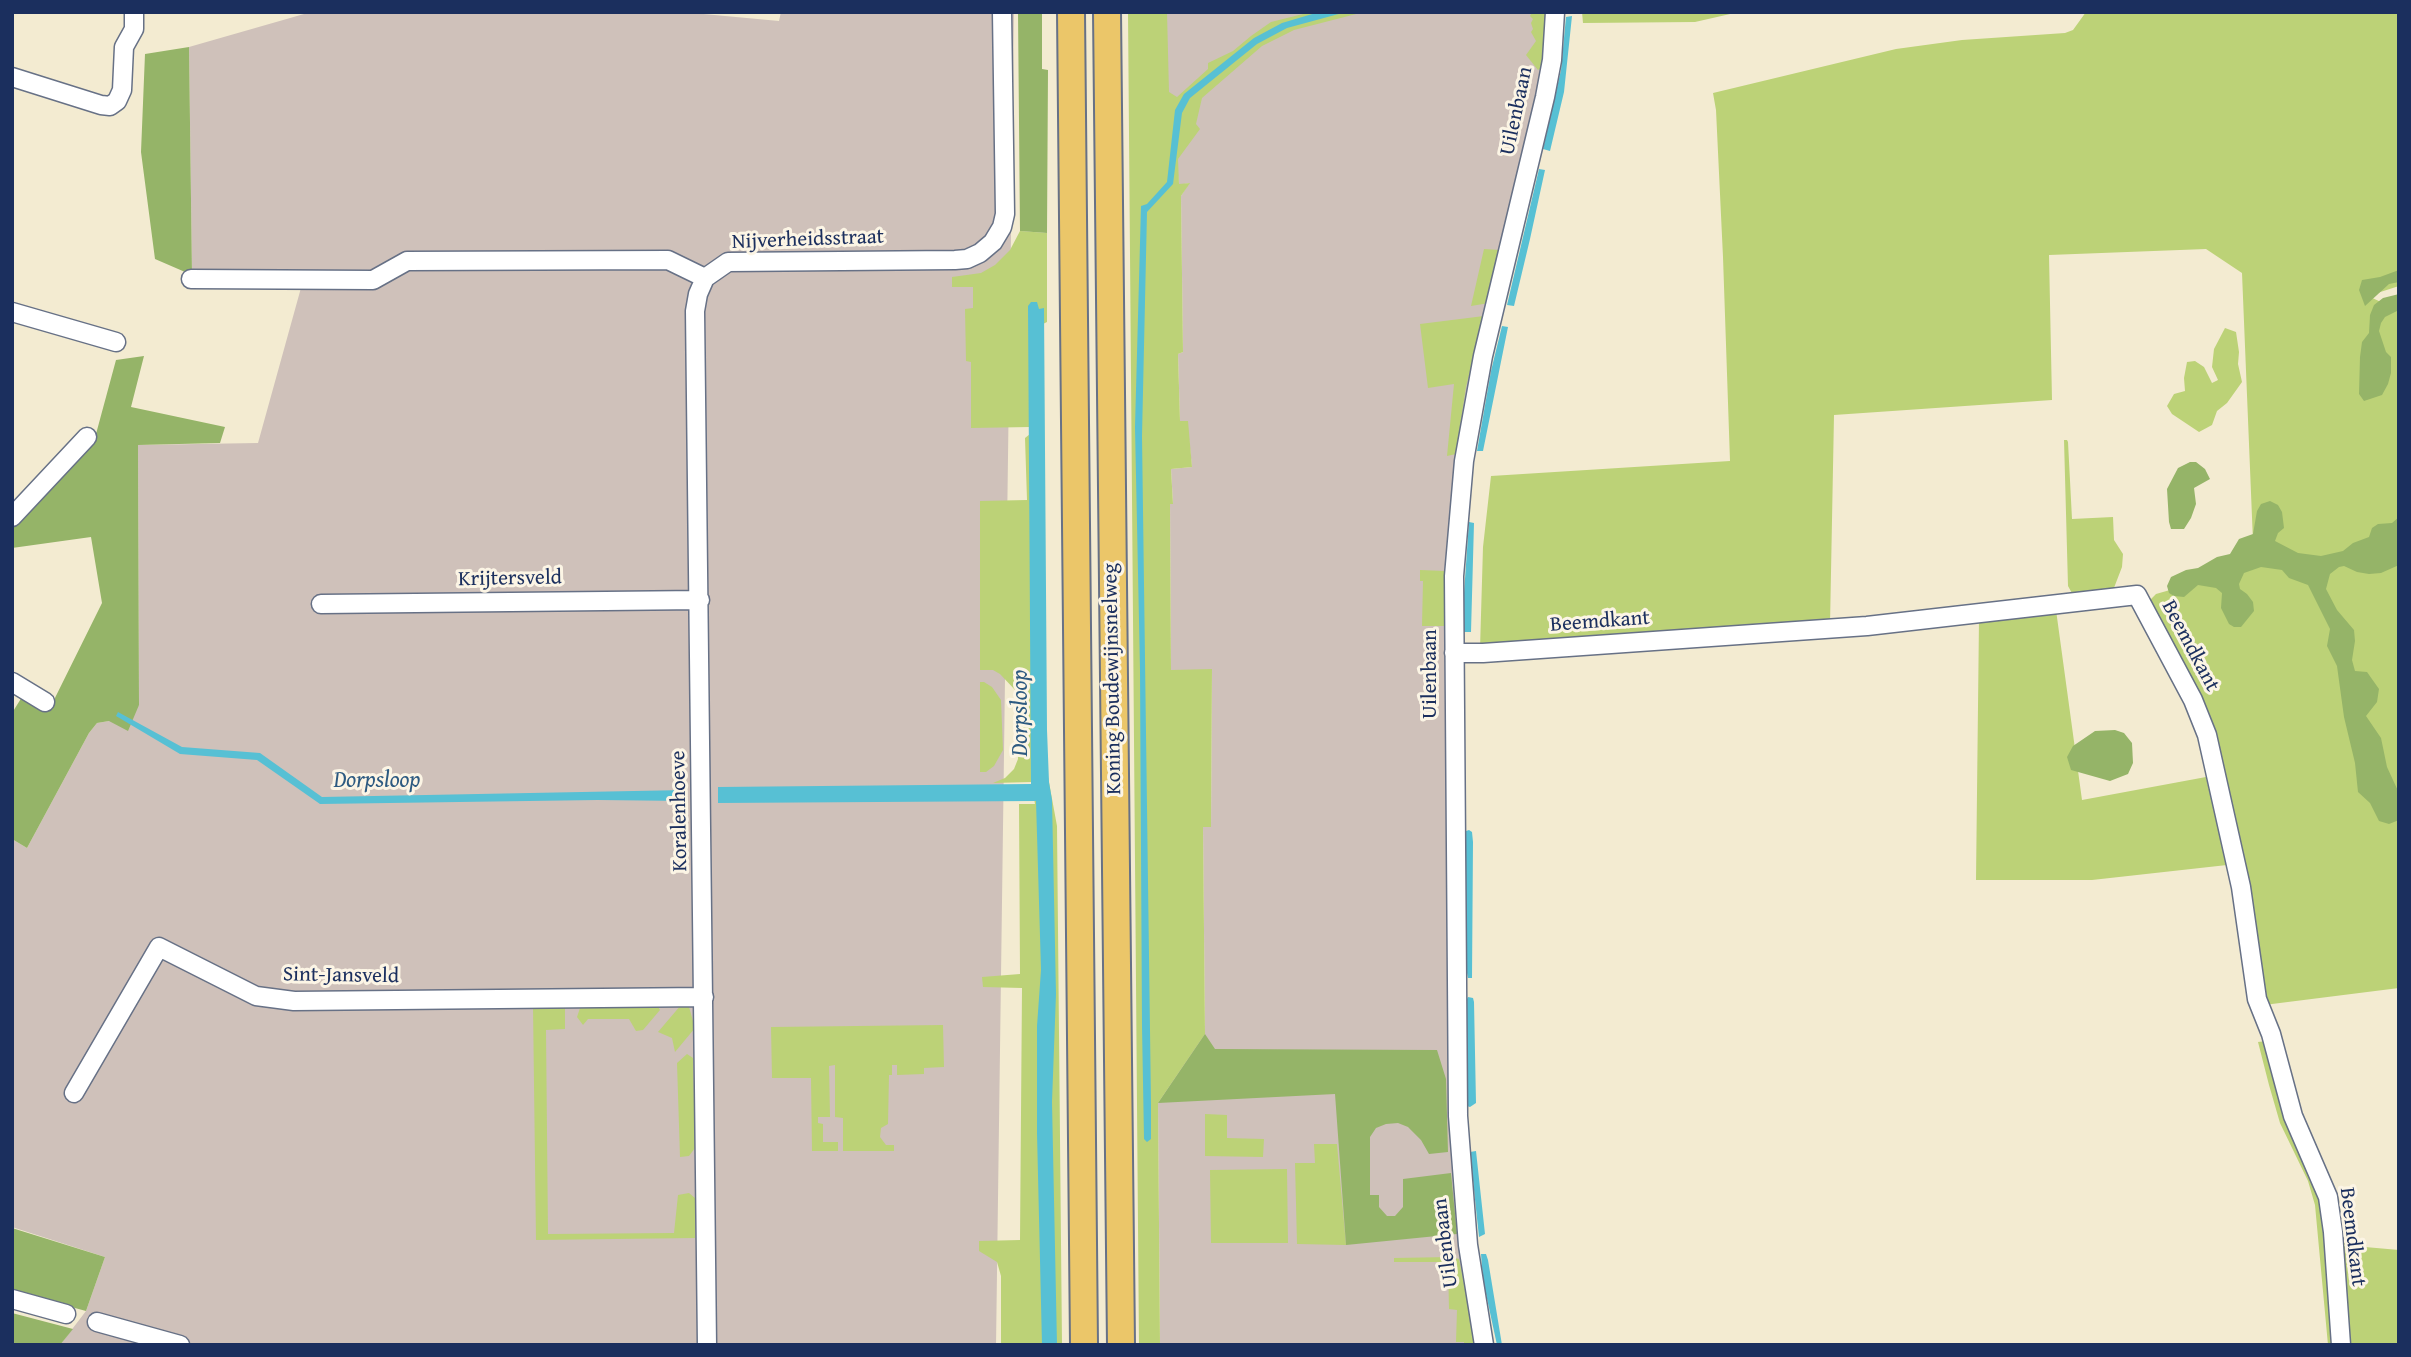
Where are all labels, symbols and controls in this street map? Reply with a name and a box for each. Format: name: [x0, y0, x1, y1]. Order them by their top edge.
street label: Uilenbaan: [1495, 64, 1539, 158]
street label: Nijverheidsstraat: [731, 225, 885, 255]
street label: Koning Boudewijnsnelweg: [1098, 563, 1128, 795]
street label: Krijtersveld: [458, 565, 562, 593]
street label: Beemdkant: [2155, 596, 2225, 696]
street label: Beemdkant: [1549, 606, 1651, 638]
street label: Uilenbaan: [1418, 629, 1444, 719]
water label: Dorpsloop: [1007, 669, 1035, 757]
street label: Koralenhoeve: [666, 750, 694, 872]
water label: Dorpsloop: [333, 767, 421, 795]
street label: Sint-Jansveld: [283, 962, 399, 990]
street label: Beemdkant: [2333, 1186, 2371, 1288]
street label: Uilenbaan: [1428, 1197, 1464, 1289]

